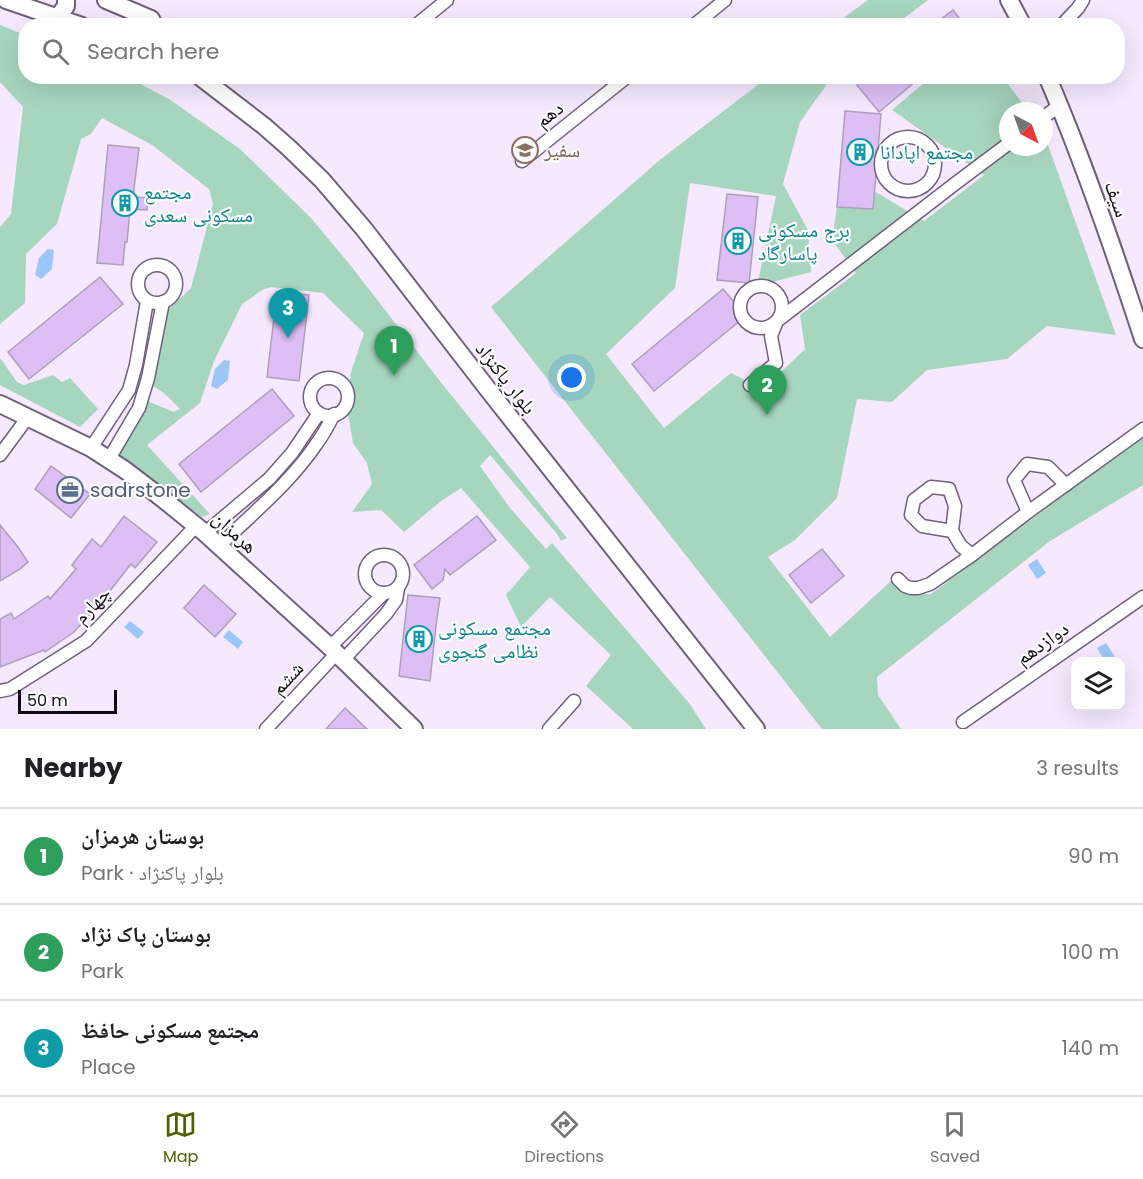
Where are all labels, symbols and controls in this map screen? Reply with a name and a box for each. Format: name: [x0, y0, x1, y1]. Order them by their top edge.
search box: [18, 18, 1125, 84]
icon: search: [39, 35, 72, 68]
text: Search here: [87, 36, 220, 67]
street label: دهم: [529, 94, 569, 134]
north arrow: [999, 102, 1053, 156]
school or university icon: سفیر: [510, 135, 540, 165]
place label: سفیر: [543, 136, 580, 164]
building icon: مجتمع اپادانا: [845, 137, 875, 167]
place label: مجتمع اپادانا: [880, 138, 973, 166]
street label: سیف: [1098, 177, 1136, 221]
place label: مجتمع مسکونی سعدی: [144, 178, 253, 229]
building icon: مجتمع مسکونی سعدی: [110, 188, 140, 218]
place label: برج مسکونی پاسارگاد: [758, 216, 850, 267]
building icon: برج مسکونی پاسارگاد: [723, 226, 753, 256]
pin: 3: [268, 288, 308, 338]
pin: 1: [374, 326, 414, 376]
street label: بلوار پاکنژاد: [469, 336, 543, 420]
your location: [557, 363, 586, 392]
pin: 2: [748, 366, 786, 415]
office icon: sadrstone: [55, 475, 85, 505]
place label: sadrstone: [90, 476, 191, 504]
street label: هرمزان: [206, 504, 264, 560]
street label: چهارم: [67, 580, 117, 630]
place label: مجتمع مسکونی نظامی گنجوی: [438, 614, 551, 665]
street label: دوازدهم: [1010, 615, 1074, 671]
building icon: مجتمع مسکونی نظامی گنجوی: [404, 624, 434, 654]
street label: ششم: [264, 655, 310, 701]
map controls: [1071, 657, 1125, 711]
button: layers: [1071, 657, 1125, 711]
scale bar: [18, 687, 117, 714]
text: 50 m: [27, 689, 68, 712]
text: Nearby: [24, 750, 122, 786]
text: 3 results: [1036, 754, 1119, 782]
text: بوستان هرمزان: [81, 821, 204, 852]
text: 1: [40, 842, 47, 870]
text: 90 m: [1068, 842, 1119, 870]
text: Park · بلوار پاکنژاد: [81, 859, 224, 887]
text: بوستان پاک نژاد: [81, 919, 211, 950]
text: 2: [38, 938, 49, 966]
text: 100 m: [1062, 938, 1119, 966]
text: Park: [81, 957, 124, 985]
text: مجتمع مسکونی حافظ: [81, 1015, 259, 1046]
text: 3: [37, 1034, 50, 1062]
text: 140 m: [1062, 1034, 1119, 1062]
text: Place: [81, 1053, 136, 1081]
tab: Map: [163, 1108, 198, 1169]
tab: Directions: [525, 1108, 604, 1169]
tab: Saved: [930, 1108, 980, 1169]

